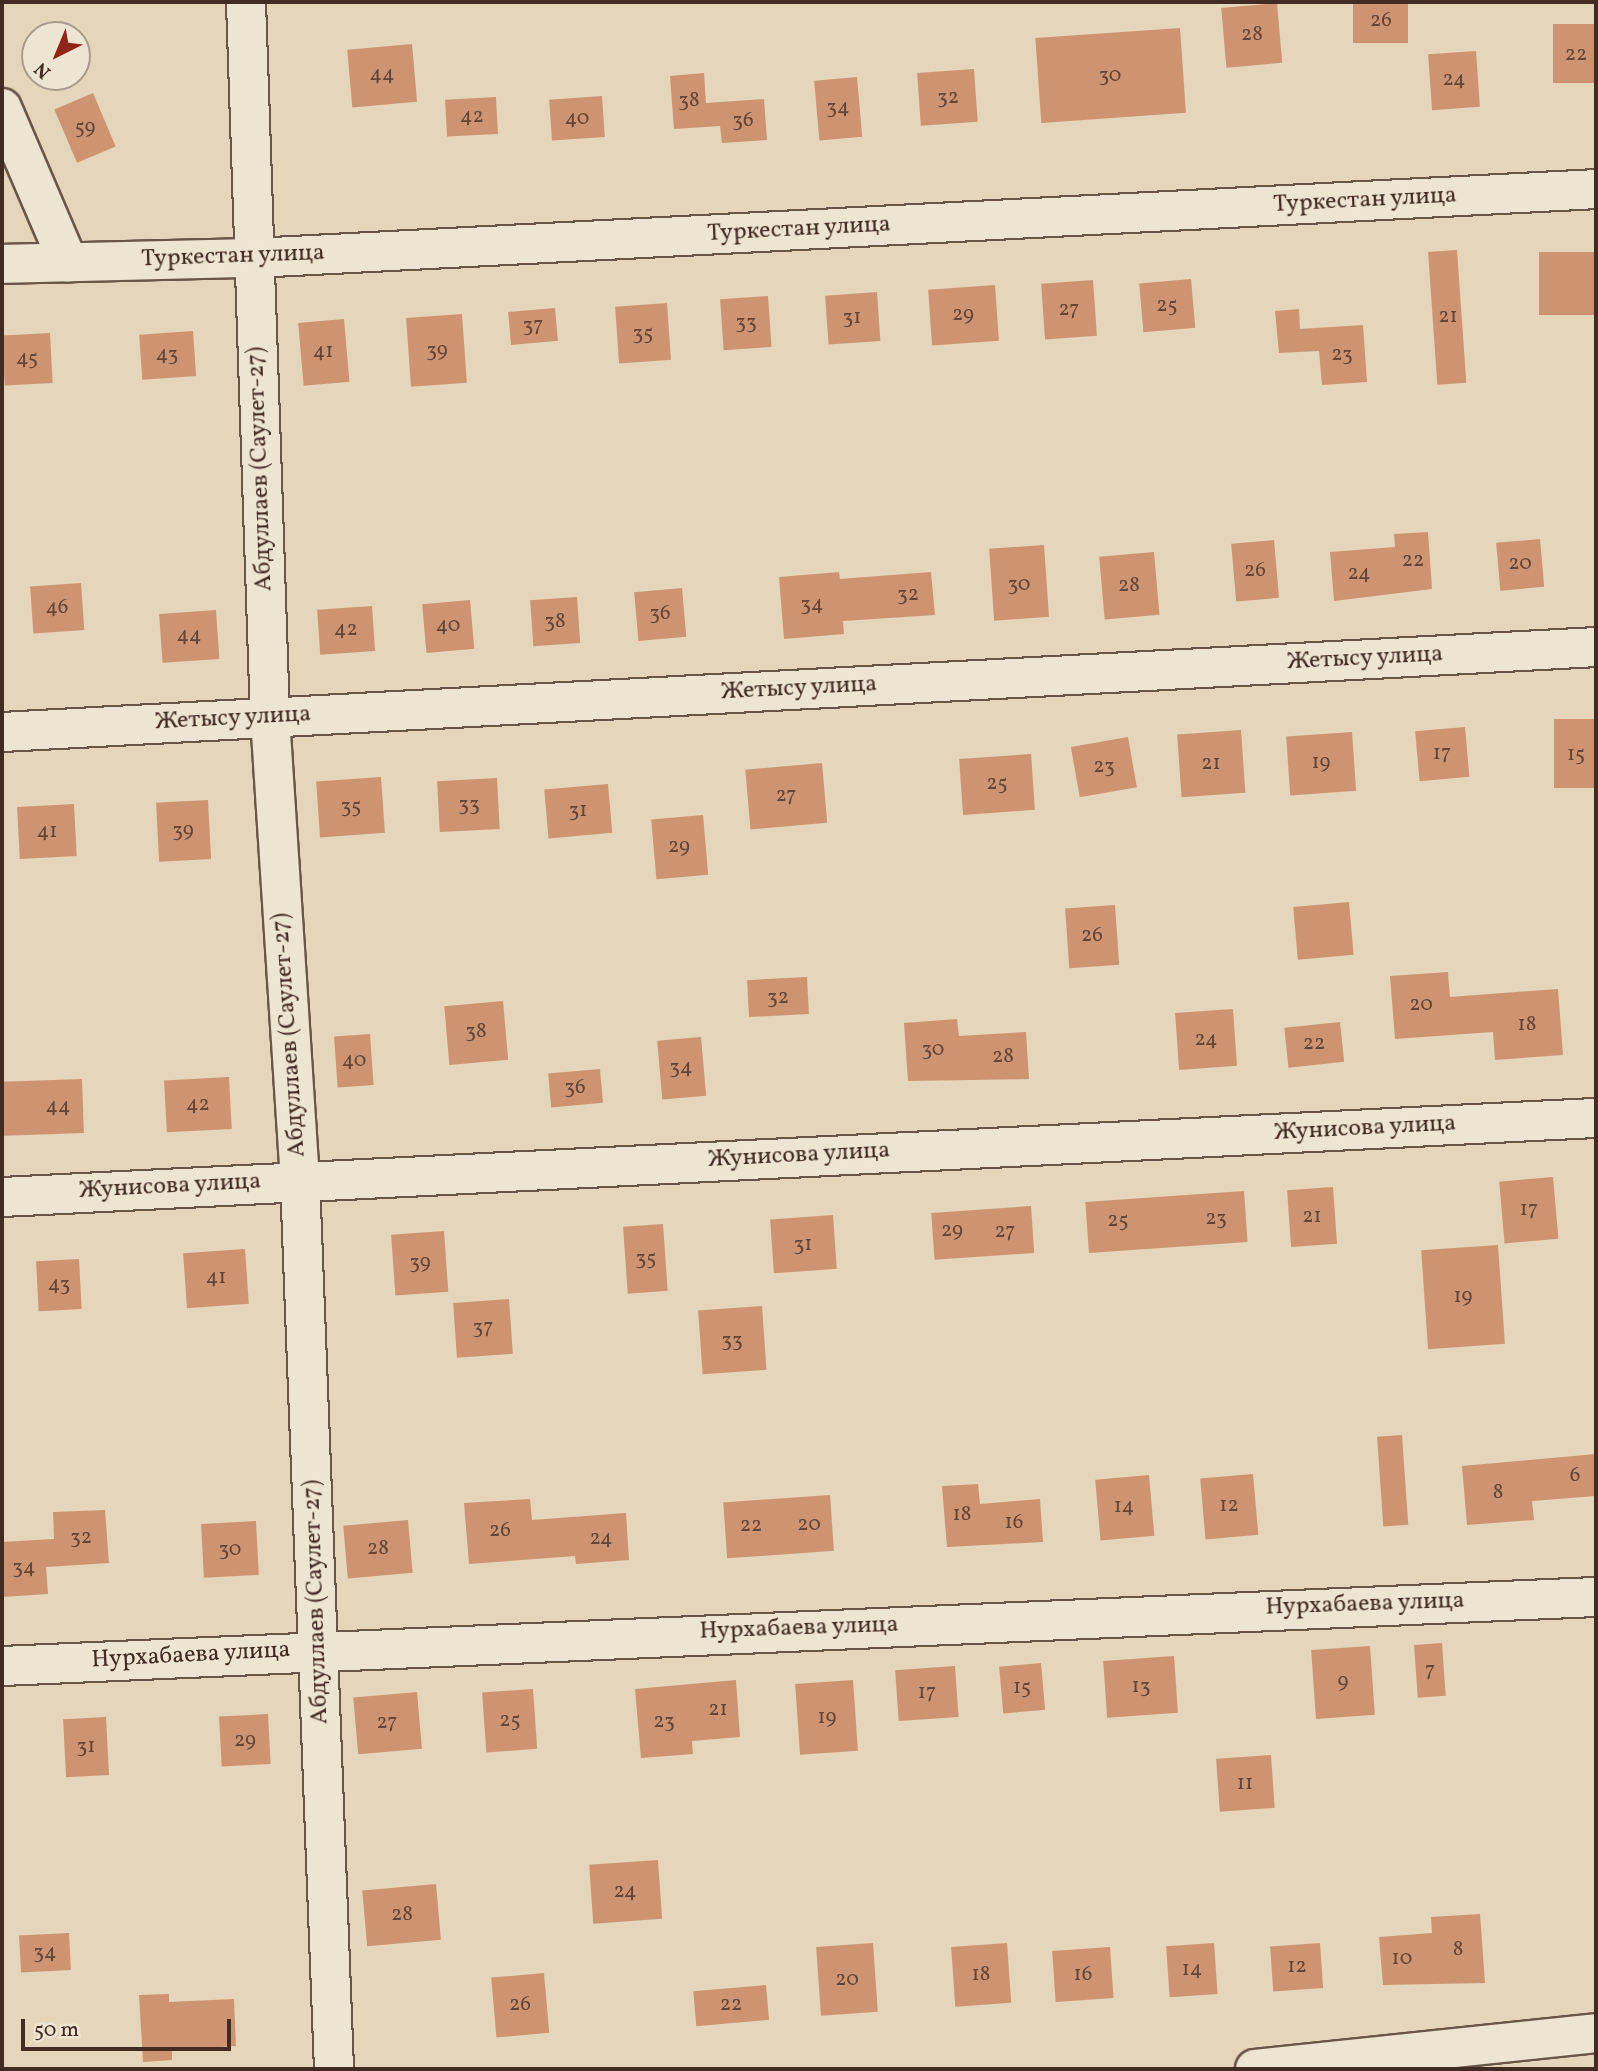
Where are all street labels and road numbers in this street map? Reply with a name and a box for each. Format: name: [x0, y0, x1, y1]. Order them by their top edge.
street label: Туркестан улица: [1272, 182, 1458, 220]
street label: Туркестан улица: [706, 211, 892, 249]
street label: Туркестан улица: [140, 239, 326, 275]
street label: Абдуллаев (Саулет-27): [242, 346, 280, 592]
street label: Жетысу улица: [1285, 640, 1445, 678]
street label: Жетысу улица: [719, 670, 879, 708]
street label: Жетысу улица: [153, 700, 313, 738]
street label: Абдуллаев (Саулет-27): [267, 912, 313, 1158]
street label: Жунисова улица: [1273, 1110, 1457, 1148]
street label: Жунисова улица: [707, 1137, 891, 1175]
street label: Жунисова улица: [78, 1168, 262, 1206]
street label: Абдуллаев (Саулет-27): [298, 1479, 336, 1725]
street label: Нурхабаева улица: [1265, 1587, 1465, 1623]
street label: Нурхабаева улица: [699, 1611, 899, 1647]
street label: Нурхабаева улица: [90, 1636, 292, 1676]

